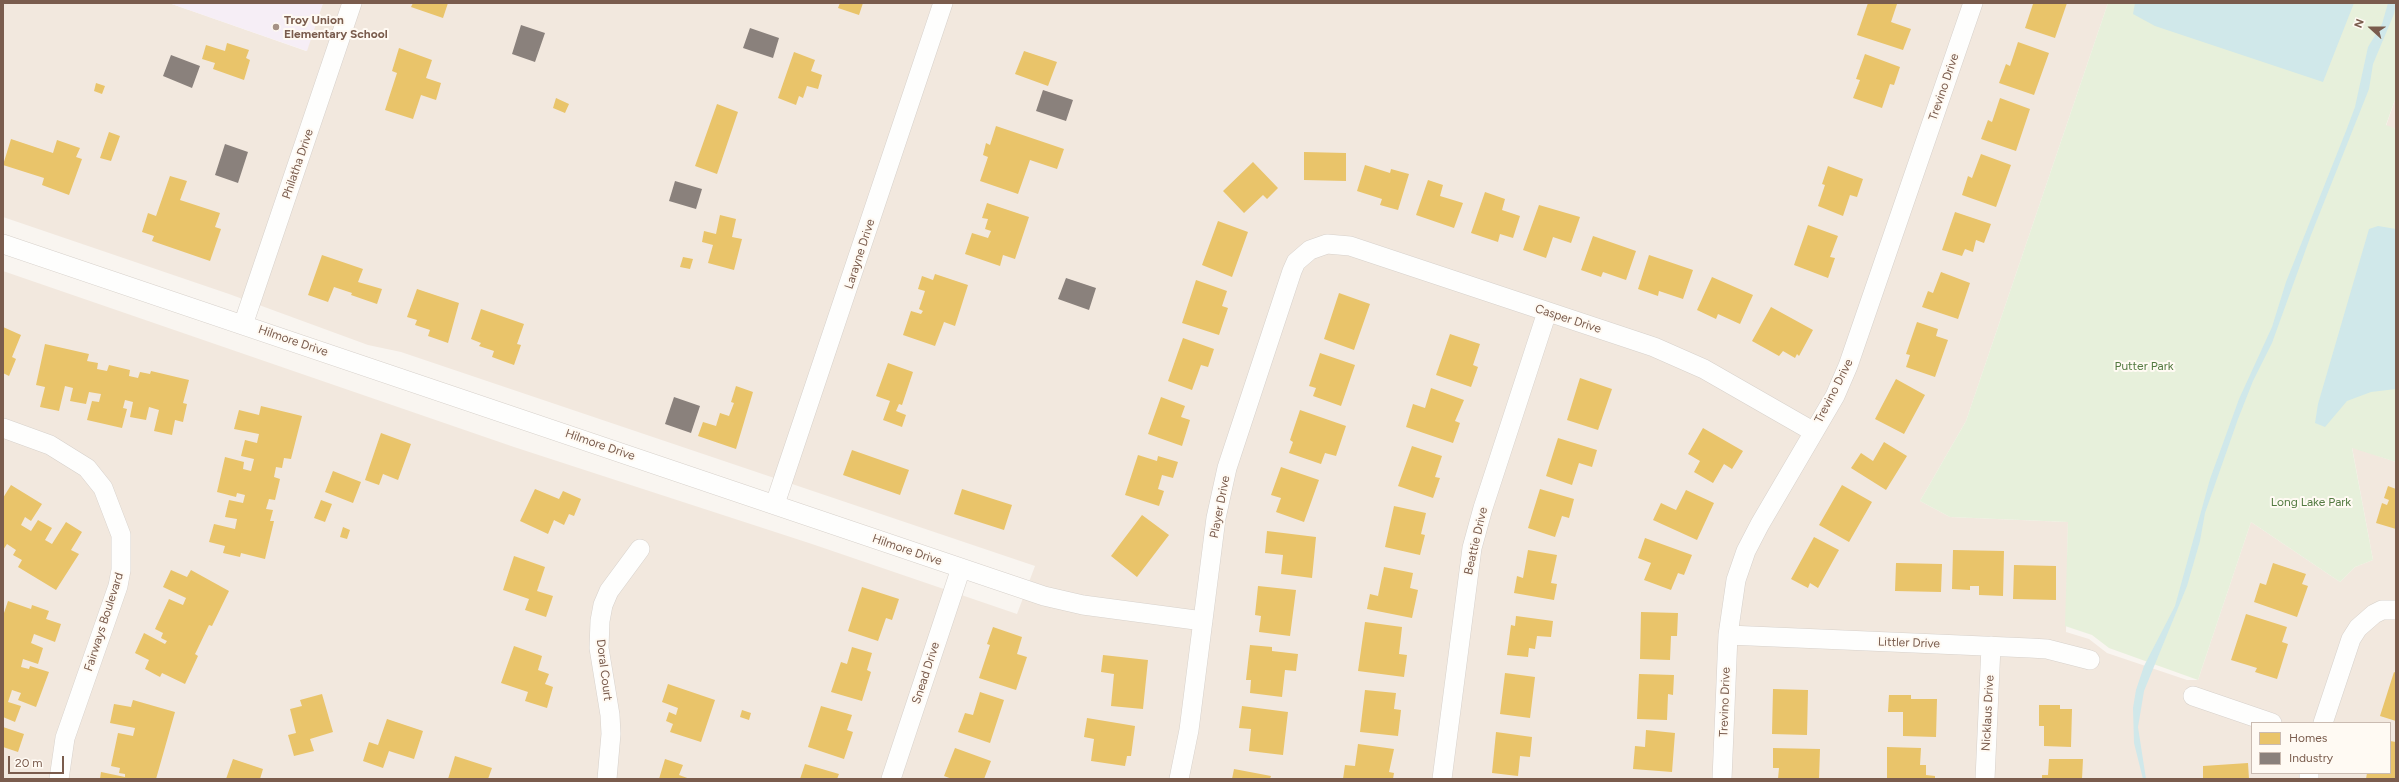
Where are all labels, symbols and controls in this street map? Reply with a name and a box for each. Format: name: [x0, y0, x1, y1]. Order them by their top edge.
north arrow: [2351, 8, 2391, 48]
place label: Troy Union Elementary School: [284, 13, 388, 41]
text: N: [2352, 17, 2367, 30]
marker: Troy Union Elementary School: [271, 22, 281, 32]
street label: Trevino Drive: [1926, 52, 1962, 122]
street label: Philatha Drive: [279, 127, 317, 201]
street label: Larayne Drive: [842, 217, 878, 291]
street label: Casper Drive: [1533, 302, 1603, 336]
street label: Hilmore Drive: [256, 322, 330, 360]
street label: Trevino Drive: [1812, 357, 1856, 425]
park label: Putter Park: [2114, 359, 2174, 373]
street label: Hilmore Drive: [563, 426, 637, 464]
street label: Player Drive: [1207, 475, 1233, 539]
park label: Long Lake Park: [2271, 495, 2351, 509]
street label: Beattie Drive: [1461, 506, 1491, 576]
street label: Hilmore Drive: [870, 531, 944, 569]
street label: Fairways Boulevard: [81, 571, 127, 673]
street label: Littler Drive: [1878, 635, 1940, 651]
street label: Doral Court: [593, 638, 615, 702]
street label: Snead Drive: [909, 640, 943, 706]
street label: Trevino Drive: [1717, 667, 1733, 737]
street label: Nicklaus Drive: [1979, 675, 1997, 751]
legend: [2251, 722, 2391, 774]
text: Homes: [2289, 731, 2327, 745]
scale bar: [10, 748, 66, 774]
text: Industry: [2289, 751, 2333, 765]
text: 20 m: [15, 756, 43, 770]

